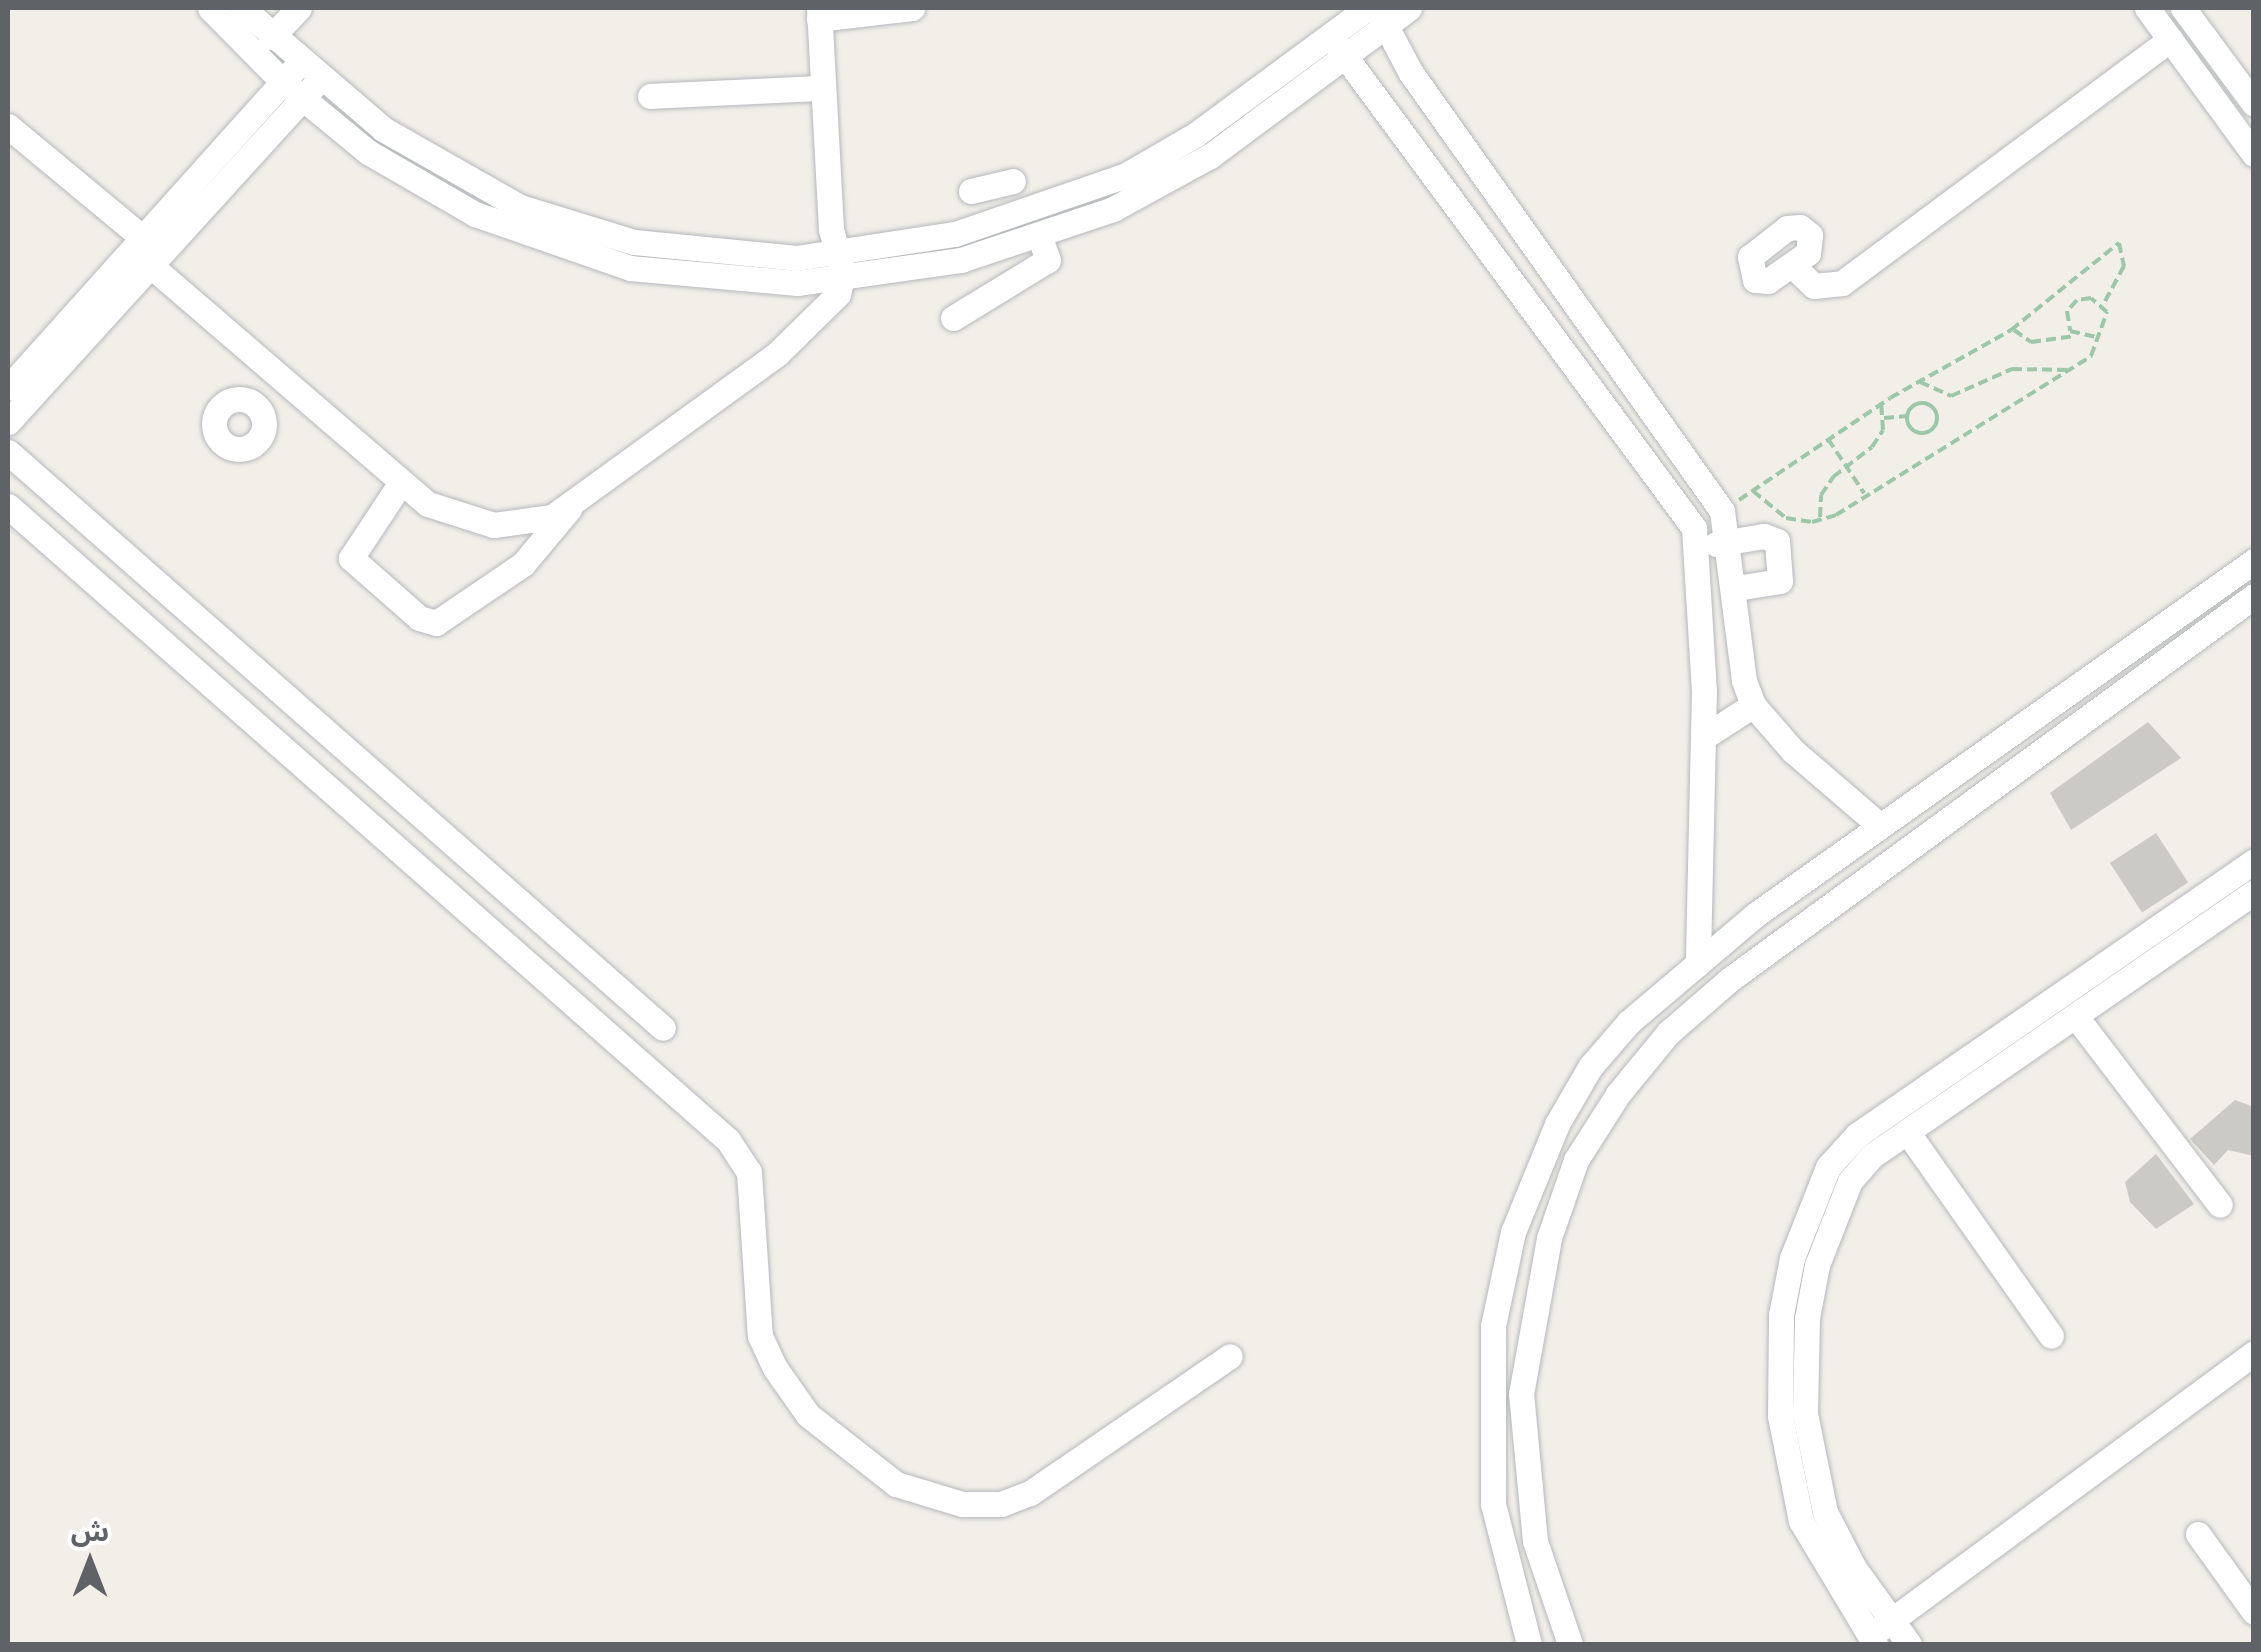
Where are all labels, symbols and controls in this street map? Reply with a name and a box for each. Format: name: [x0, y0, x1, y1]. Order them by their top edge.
north arrow: [40, 1512, 140, 1612]
text: ش: [71, 1515, 109, 1548]

